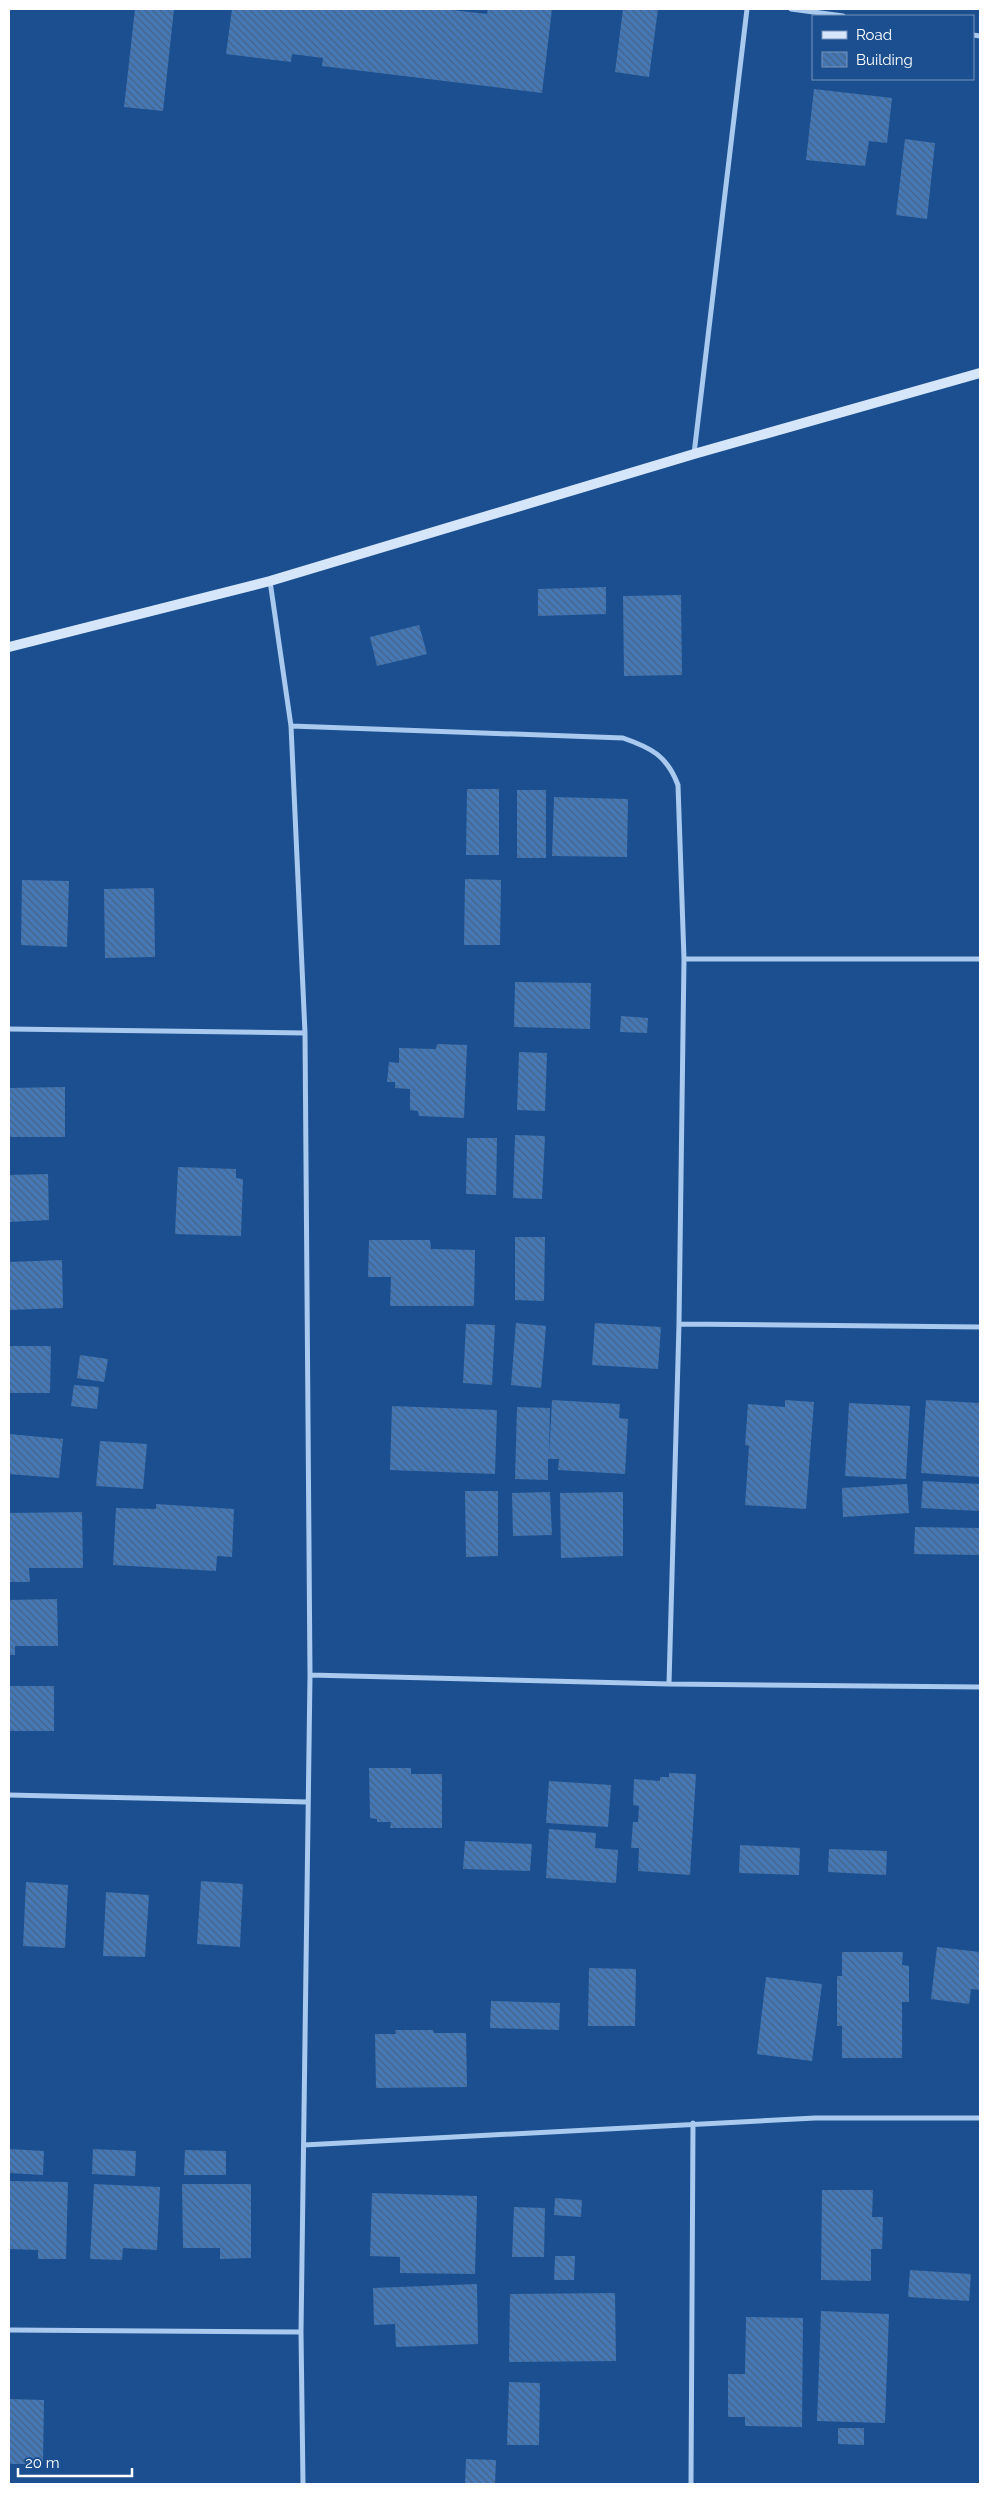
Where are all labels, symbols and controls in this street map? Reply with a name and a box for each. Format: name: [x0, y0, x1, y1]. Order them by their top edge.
legend: [812, 15, 974, 80]
text: Road: [856, 26, 892, 44]
text: Building: [856, 51, 913, 69]
scale bar: [18, 2446, 131, 2478]
text: 20 m: [25, 2454, 60, 2472]

